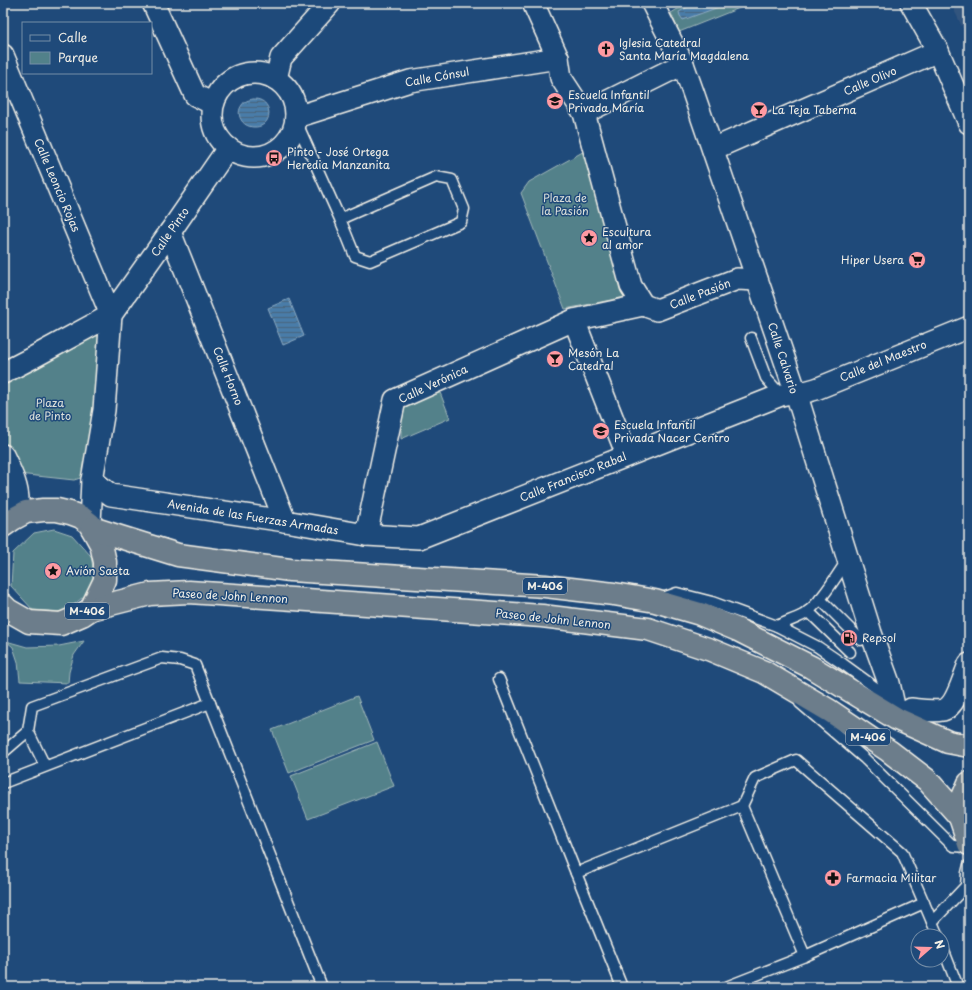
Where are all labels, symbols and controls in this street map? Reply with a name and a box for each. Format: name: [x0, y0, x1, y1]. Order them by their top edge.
legend: [22, 22, 152, 74]
text: Calle: [58, 28, 88, 46]
place label: Iglesia Catedral Santa María Magdalena: [619, 34, 749, 64]
church icon: Iglesia Catedral Santa María Magdalena: [596, 39, 616, 59]
text: Parque: [58, 48, 98, 66]
street label: Calle Cónsul: [403, 62, 470, 91]
street label: Calle Olivo: [841, 62, 899, 99]
place label: Escuela Infantil Privada María: [568, 86, 650, 116]
school or university icon: Escuela Infantil Privada María: [545, 91, 565, 111]
bar icon: La Teja Taberna: [749, 100, 769, 120]
place label: La Teja Taberna: [772, 101, 857, 118]
street label: Calle Leoncio Rojas: [30, 135, 85, 234]
place label: Pinto - José Ortega Heredia Manzanita: [287, 143, 390, 173]
bus stop icon: Pinto - José Ortega Heredia Manzanita: [264, 148, 284, 168]
park label: Plaza de la Pasión: [541, 189, 589, 219]
street label: Calle Pinto: [146, 204, 193, 260]
place label: Escultura al amor: [602, 223, 651, 253]
place icon: Escultura al amor: [579, 228, 599, 248]
supermarket icon: Hiper Usera: [907, 250, 927, 270]
place label: Hiper Usera: [841, 251, 904, 268]
street label: Calle Pasión: [667, 274, 733, 313]
street label: Calle Calvario: [764, 320, 803, 396]
street label: Calle del Maestro: [837, 335, 929, 386]
street label: Calle Horno: [209, 344, 248, 408]
place label: Mesón La Catedral: [568, 344, 619, 374]
bar icon: Mesón La Catedral: [545, 349, 565, 369]
street label: Calle Verónica: [395, 360, 470, 407]
park label: Plaza de Pinto: [29, 394, 71, 424]
place label: Escuela Infantil Privada Nacer Centro: [614, 416, 730, 446]
school or university icon: Escuela Infantil Privada Nacer Centro: [591, 421, 611, 441]
street label: Calle Francisco Rabal: [517, 447, 629, 506]
street label: Avenida de las Fuerzas Armadas: [166, 495, 340, 538]
place icon: Avión Saeta: [43, 561, 63, 581]
place label: Avión Saeta: [66, 562, 130, 579]
road number: M-406: [523, 578, 567, 594]
street label: Paseo de John Lennon: [172, 584, 288, 607]
road number: M-406: [65, 603, 109, 619]
street label: Paseo de John Lennon: [495, 604, 612, 633]
fuel station icon: Repsol: [839, 628, 859, 648]
place label: Repsol: [862, 629, 896, 646]
road number: M-406: [846, 729, 890, 745]
pharmacy icon: Farmacia Militar: [823, 868, 843, 888]
place label: Farmacia Militar: [846, 869, 937, 886]
north arrow: [910, 928, 950, 968]
text: N: [930, 937, 949, 952]

